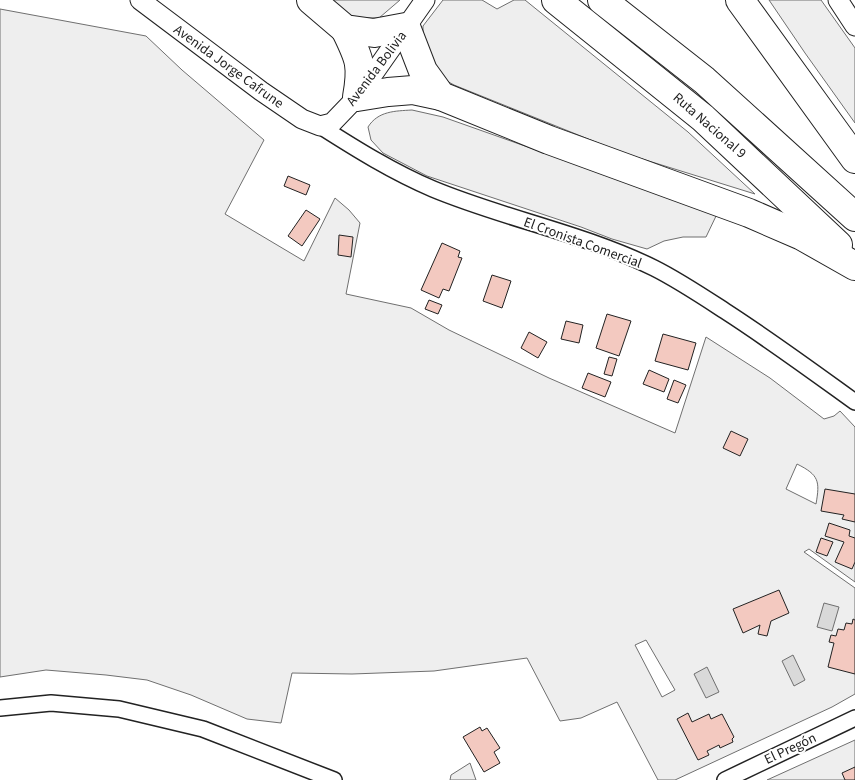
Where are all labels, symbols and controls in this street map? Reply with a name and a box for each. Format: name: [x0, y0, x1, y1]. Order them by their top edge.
street label: Avenida Jorge Cafrune: [169, 20, 288, 114]
street label: Avenida Bolivia: [342, 27, 412, 110]
street label: Ruta Nacional 9: [668, 88, 750, 163]
street label: El Cronista Comercial: [521, 212, 645, 274]
street label: El Pregón: [761, 728, 820, 770]

